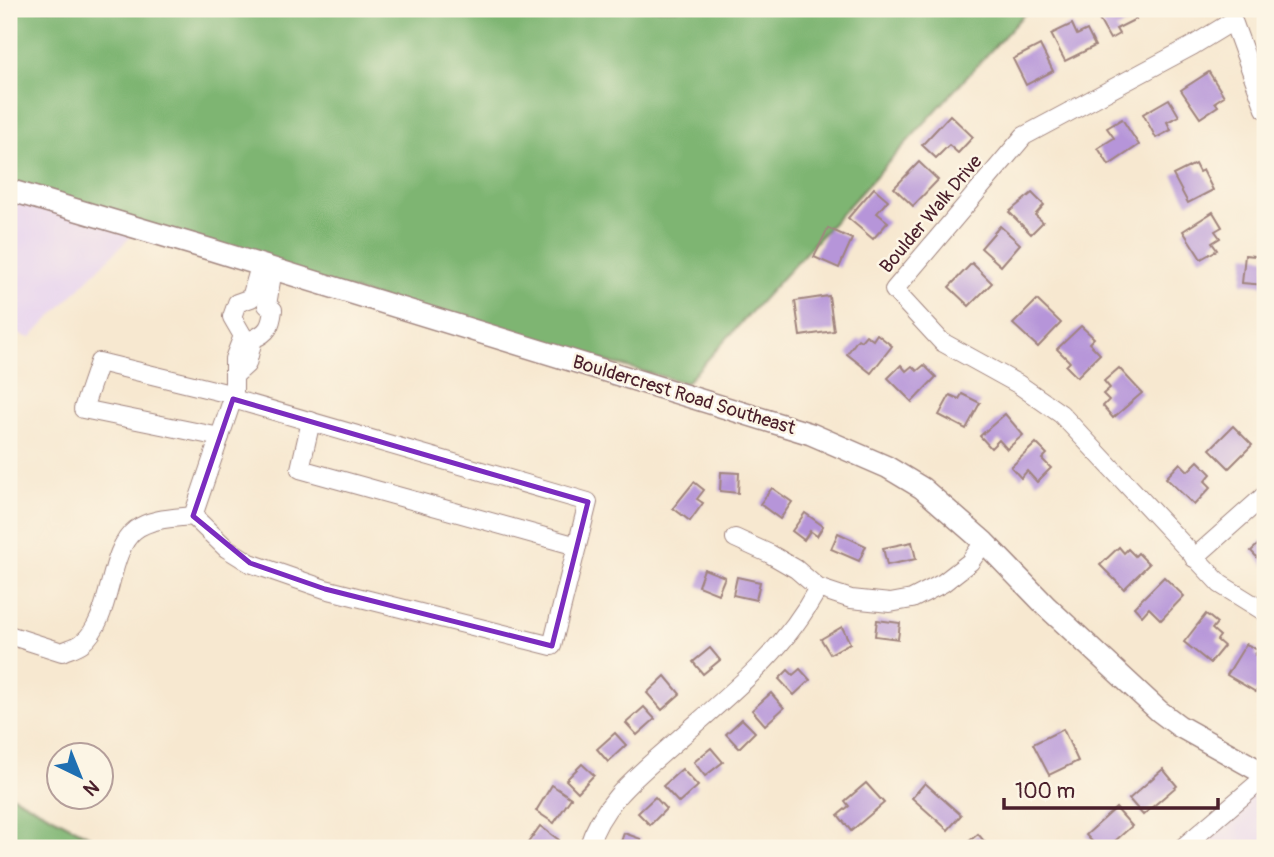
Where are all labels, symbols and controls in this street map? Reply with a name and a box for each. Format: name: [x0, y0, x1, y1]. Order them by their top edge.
street label: Boulder Walk Drive: [875, 150, 988, 278]
street label: Bouldercrest Road Southeast: [570, 350, 799, 440]
north arrow: [46, 742, 116, 812]
scale bar: [1004, 766, 1218, 810]
text: N: [78, 775, 104, 801]
text: 100 m: [1015, 778, 1075, 805]

